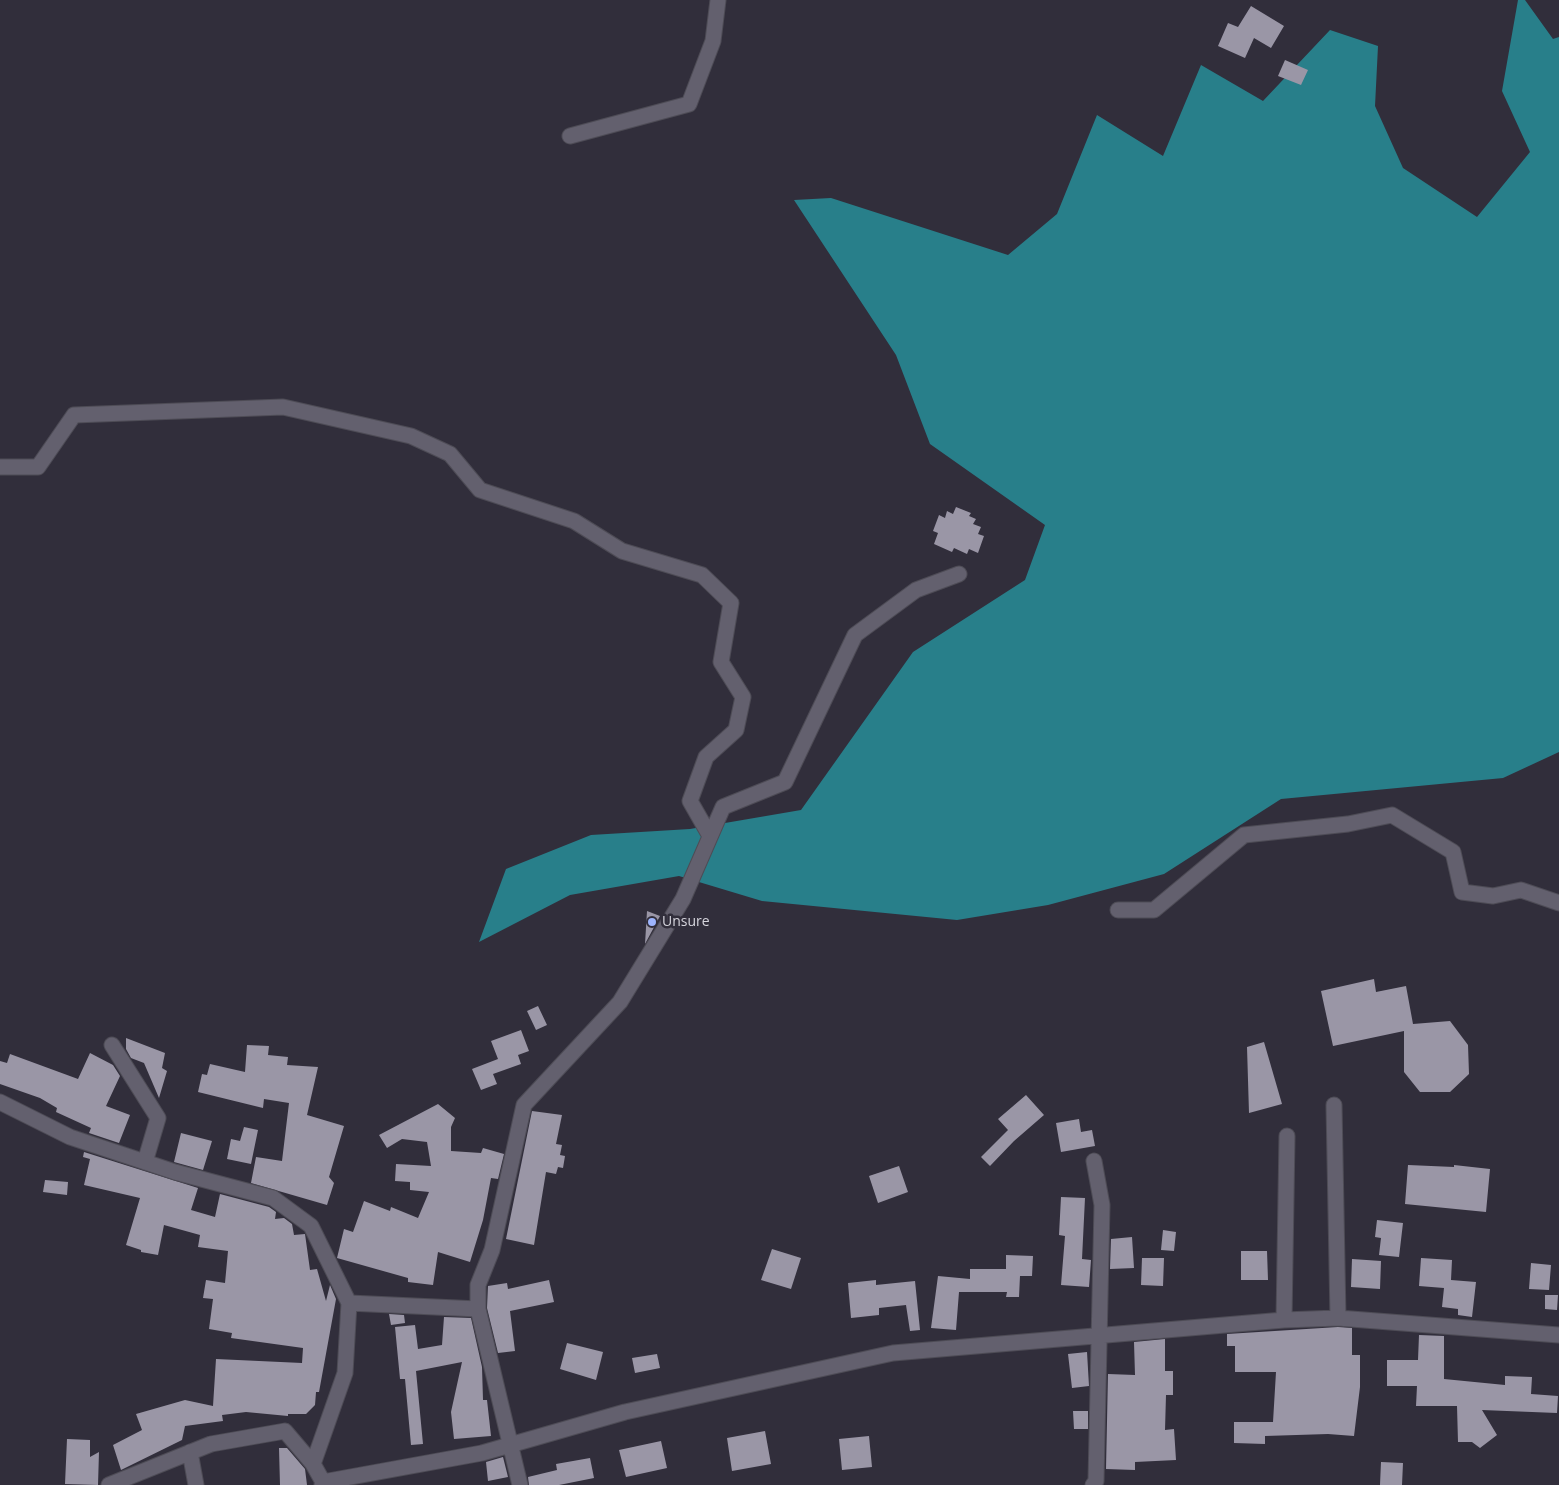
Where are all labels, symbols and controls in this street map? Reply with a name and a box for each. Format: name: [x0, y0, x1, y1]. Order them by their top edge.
place label: Unsure: [662, 914, 710, 930]
marker: Unsure: [646, 916, 658, 928]

